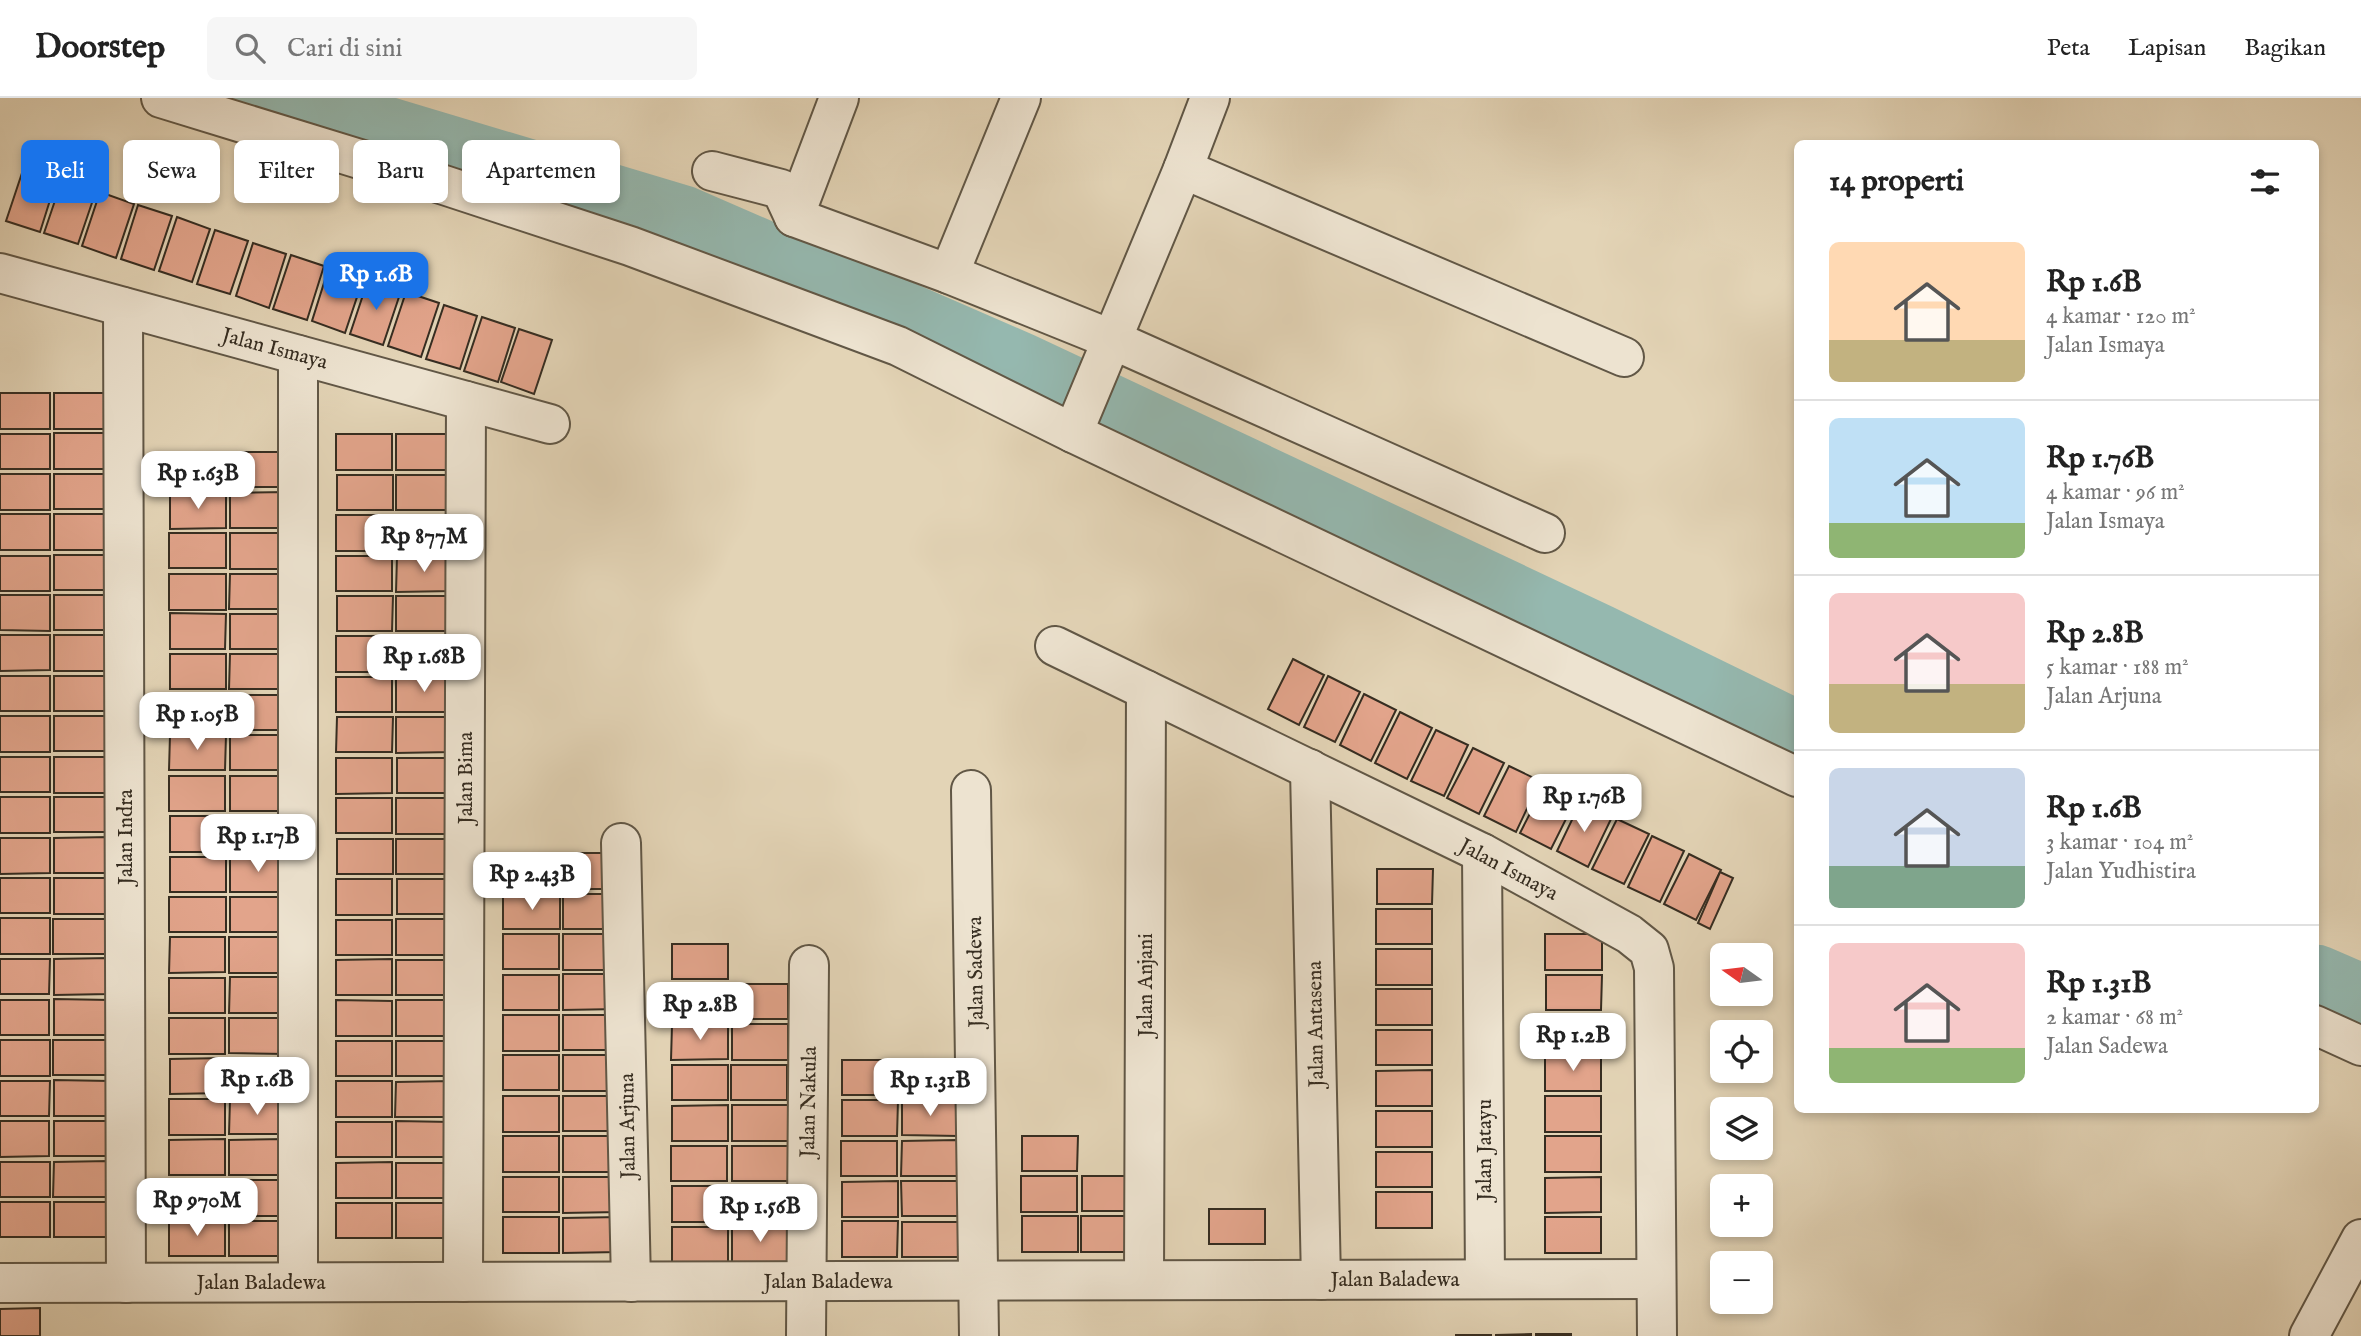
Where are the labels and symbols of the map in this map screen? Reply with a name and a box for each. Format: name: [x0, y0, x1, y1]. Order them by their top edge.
pin: Rp 1.6B: [311, 252, 441, 312]
street label: Jalan Ismaya: [217, 322, 331, 377]
pin: Rp 1.63B: [126, 452, 270, 511]
pin: Rp 877M: [359, 514, 489, 574]
pin: Rp 1.68B: [352, 634, 496, 694]
pin: Rp 1.05B: [125, 692, 269, 752]
street label: Jalan Bima: [453, 731, 480, 826]
pin: Rp 1.76B: [1512, 774, 1656, 834]
street label: Jalan Indra: [113, 788, 140, 887]
pin: Rp 1.17B: [186, 814, 330, 874]
street label: Jalan Ismaya: [1452, 832, 1563, 908]
pin: Rp 2.43B: [460, 852, 604, 912]
street label: Jalan Sadewa: [962, 915, 991, 1030]
street label: Jalan Anjani: [1133, 933, 1160, 1039]
north arrow: [1710, 943, 1773, 1006]
street label: Jalan Antasena: [1302, 960, 1331, 1089]
pin: Rp 2.8B: [635, 982, 765, 1042]
pin: Rp 1.2B: [1508, 1014, 1638, 1073]
street label: Jalan Nakula: [795, 1045, 824, 1160]
pin: Rp 1.6B: [192, 1058, 322, 1117]
pin: Rp 1.31B: [858, 1058, 1002, 1118]
street label: Jalan Arjuna: [614, 1072, 643, 1181]
street label: Jalan Jatayu: [1472, 1099, 1499, 1203]
pin: Rp 970M: [132, 1178, 262, 1238]
pin: Rp 1.56B: [688, 1184, 832, 1244]
street label: Jalan Baladewa: [1328, 1267, 1461, 1294]
street label: Jalan Baladewa: [761, 1269, 894, 1296]
street label: Jalan Baladewa: [194, 1270, 327, 1297]

